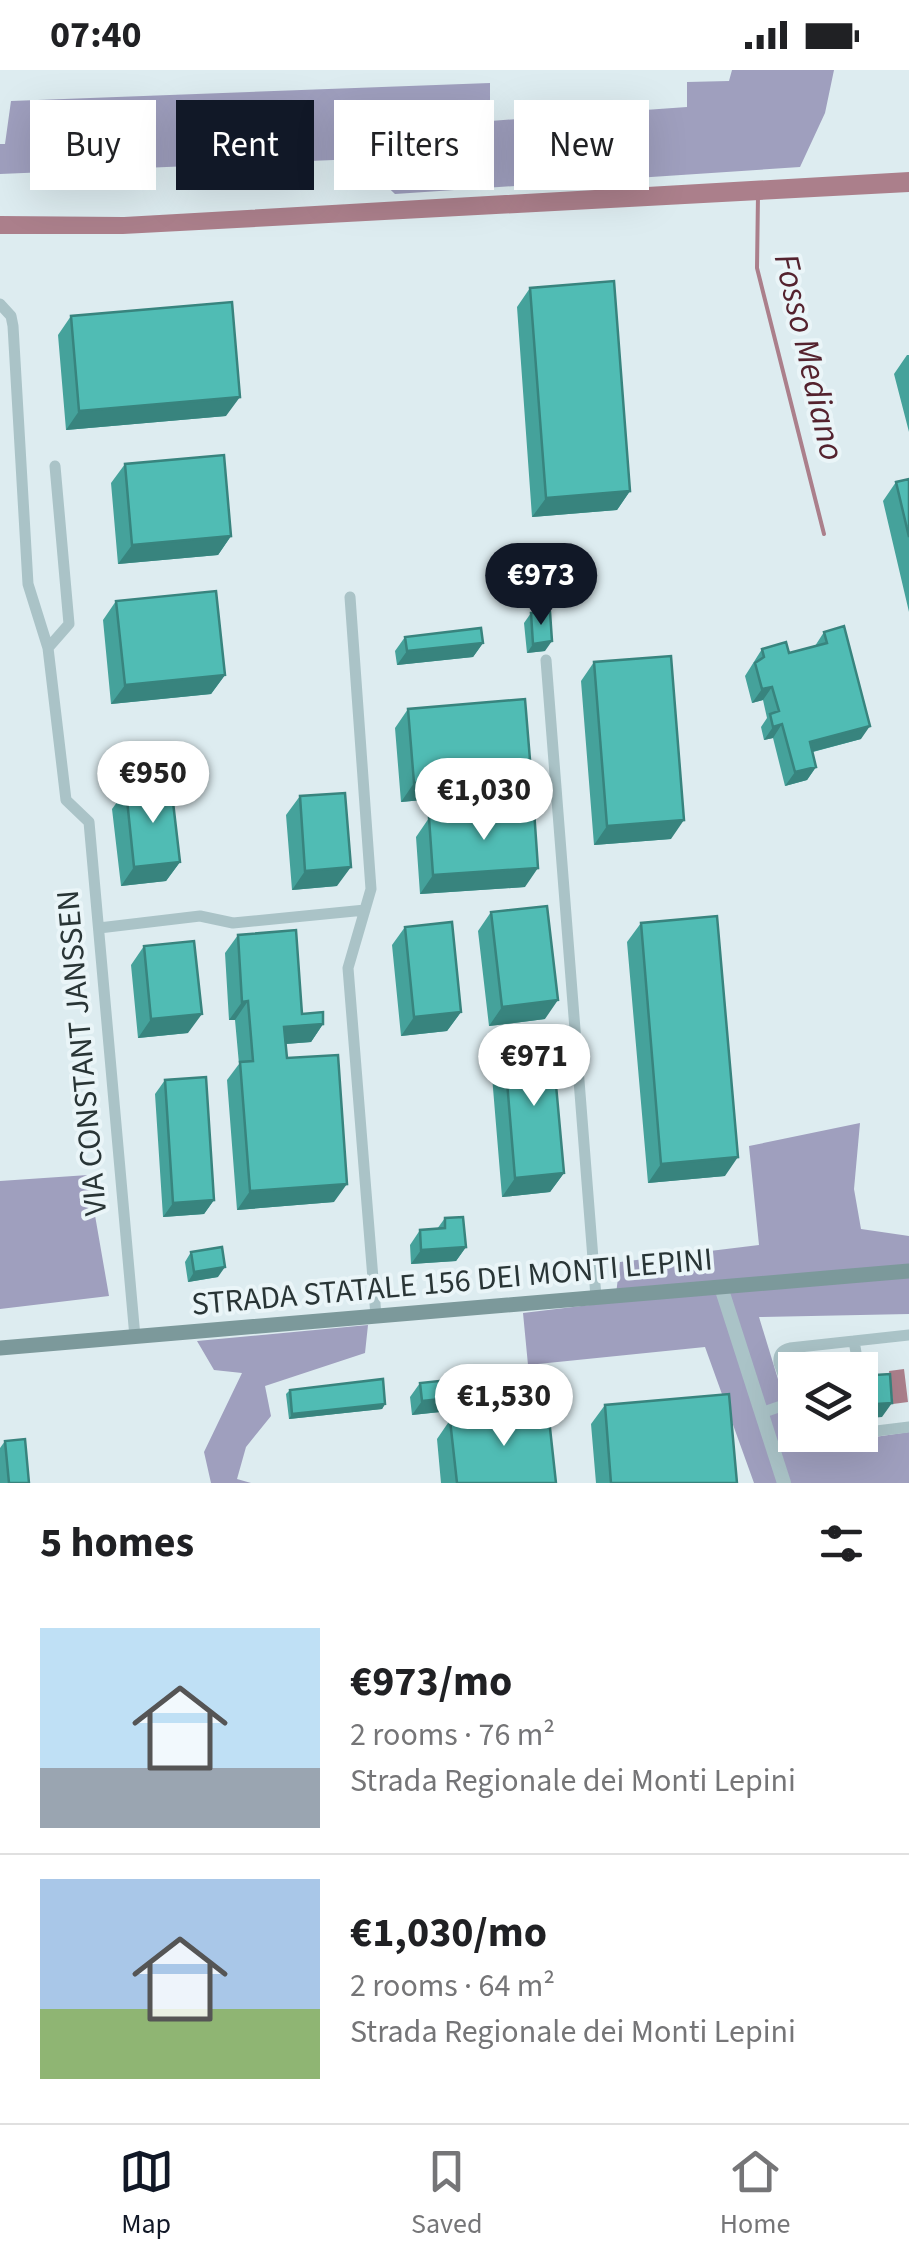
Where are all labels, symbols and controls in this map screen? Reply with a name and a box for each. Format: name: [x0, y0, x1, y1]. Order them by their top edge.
text: 07:40: [50, 8, 142, 62]
chip: Buy: [30, 100, 156, 190]
chip: Rent: [176, 100, 314, 190]
chip: Filters: [334, 100, 494, 190]
chip: New: [514, 100, 649, 190]
water label: Fosso Mediano: [761, 249, 857, 465]
pin: €973: [482, 543, 600, 628]
text: €973: [507, 552, 575, 598]
pin: €950: [94, 741, 212, 826]
text: €950: [119, 750, 187, 796]
pin: €1,030: [403, 758, 565, 843]
text: €1,030: [437, 767, 531, 813]
street label: VIA CONSTANT JANSSEN: [45, 888, 119, 1218]
pin: €971: [475, 1024, 593, 1109]
text: €971: [500, 1033, 568, 1079]
street label: STRADA STATALE 156 DEI MONTI LEPINI: [190, 1236, 714, 1328]
map controls: [778, 1352, 878, 1452]
button: layers: [778, 1352, 878, 1452]
pin: €1,530: [423, 1364, 585, 1449]
text: €1,530: [457, 1373, 551, 1419]
text: 5 homes: [40, 1513, 194, 1573]
icon: filters: [814, 1516, 869, 1571]
text: €973/mo: [350, 1652, 512, 1712]
icon: home: [120, 1668, 240, 1788]
text: 2 rooms · 76 m²: [350, 1712, 555, 1758]
text: Strada Regionale dei Monti Lepini: [350, 1758, 796, 1804]
text: €1,030/mo: [350, 1903, 547, 1963]
icon: home: [120, 1919, 240, 2039]
text: 2 rooms · 64 m²: [350, 1963, 555, 2009]
text: Strada Regionale dei Monti Lepini: [350, 2009, 796, 2055]
tab: Map: [119, 2144, 174, 2244]
tab: Saved: [411, 2144, 482, 2244]
tab: Home: [720, 2144, 790, 2244]

